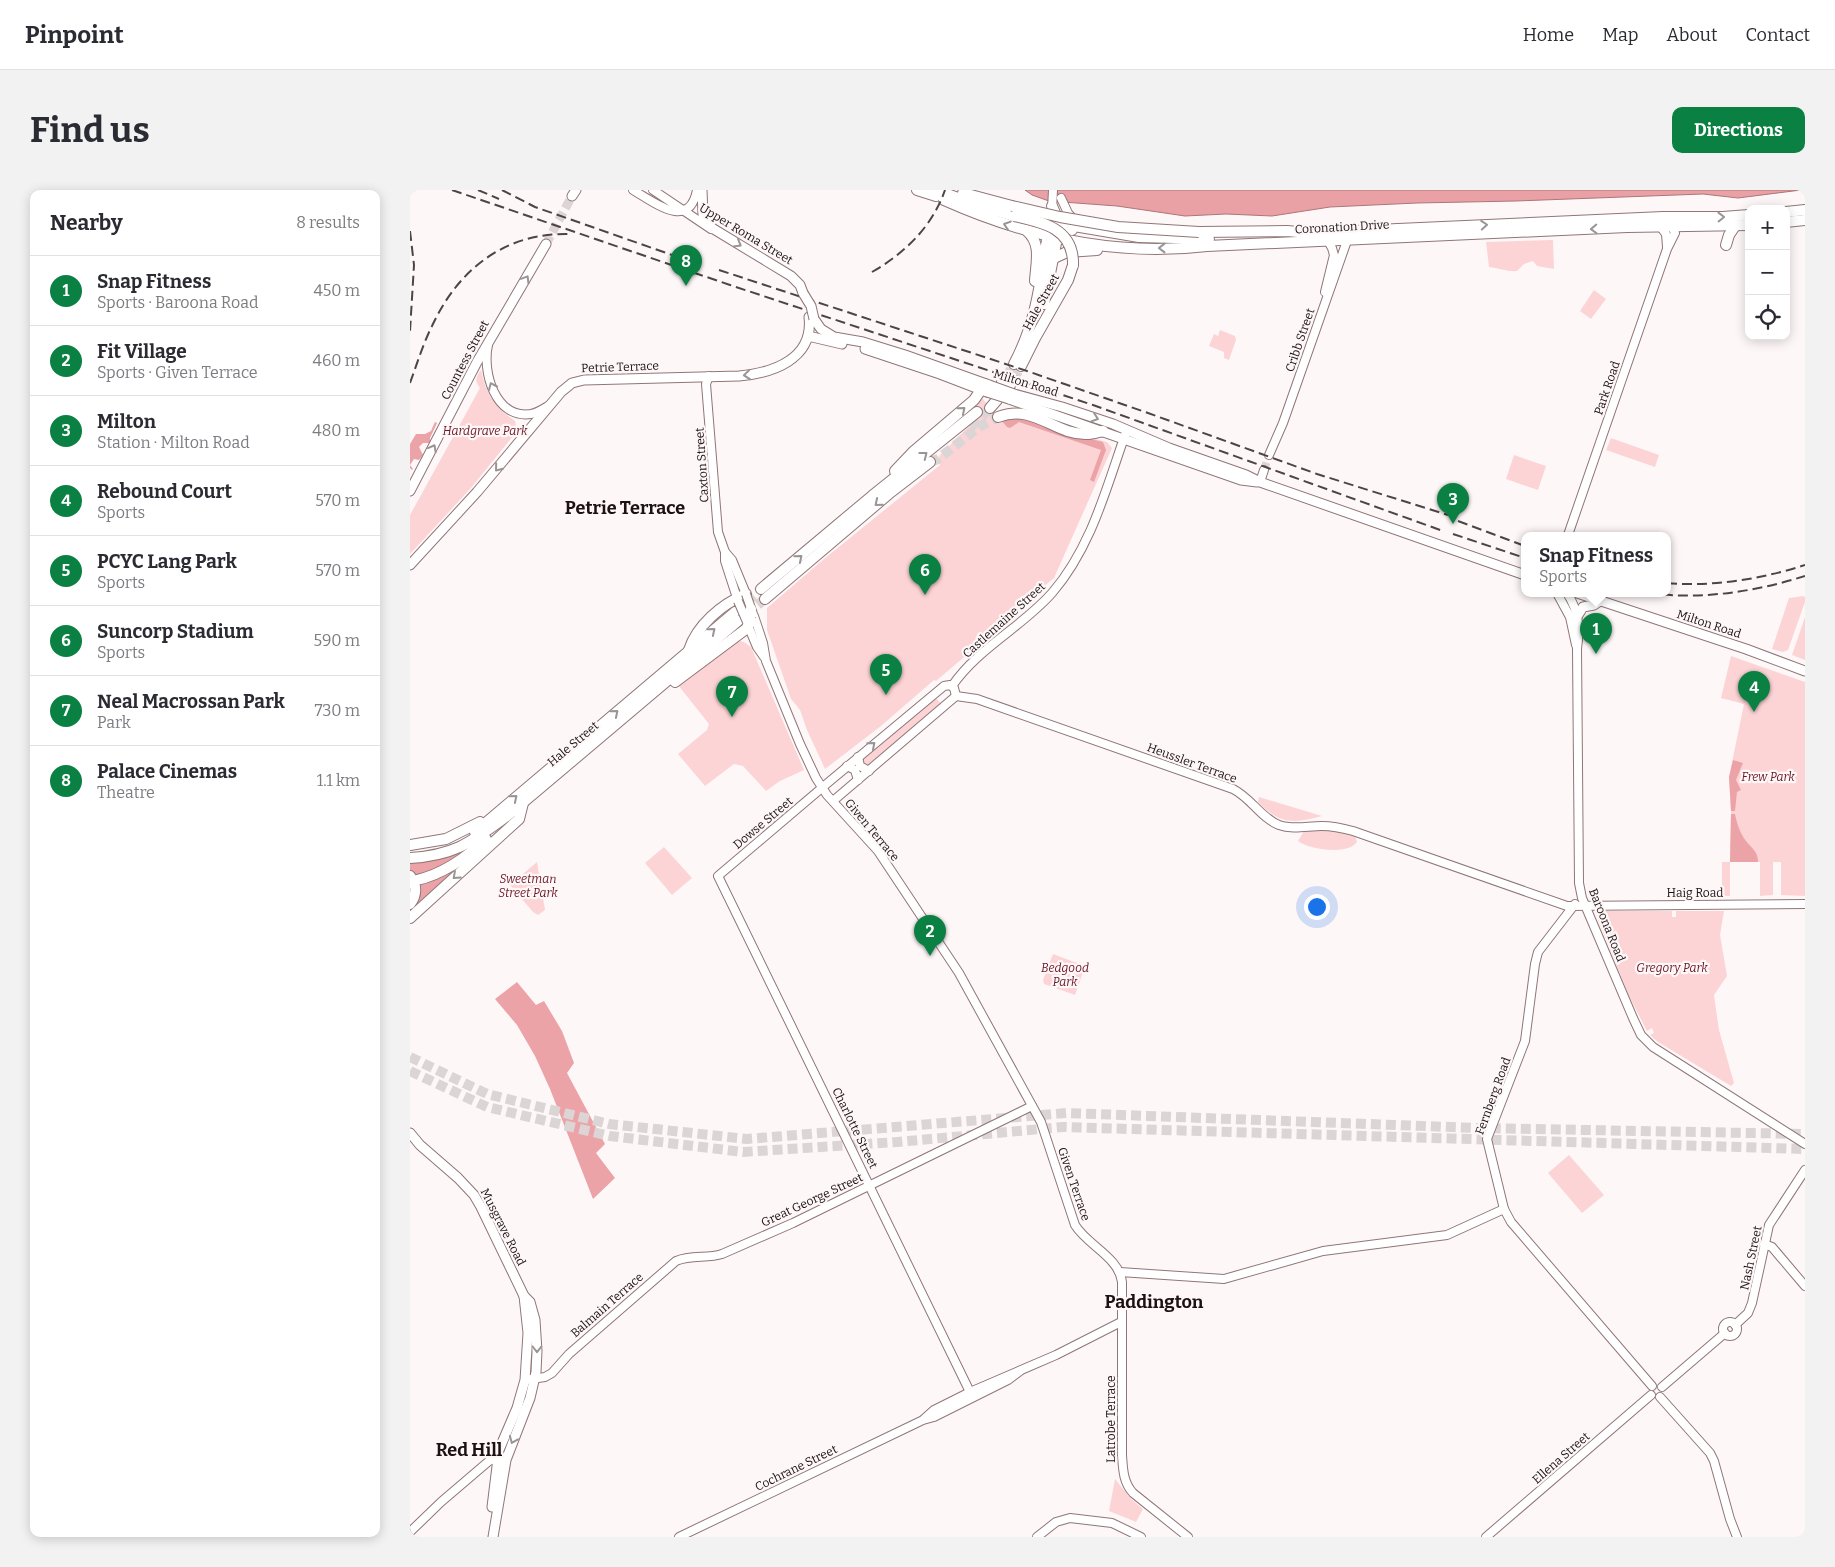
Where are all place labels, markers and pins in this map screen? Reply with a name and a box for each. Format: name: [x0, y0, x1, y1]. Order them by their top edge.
pin: 8: [670, 245, 702, 286]
pin: 3: [1437, 483, 1469, 524]
pin: 6: [909, 554, 941, 595]
pin: 1: [1580, 613, 1612, 654]
pin: 5: [870, 654, 902, 695]
pin: 4: [1738, 671, 1770, 712]
pin: 7: [716, 676, 748, 717]
pin: 2: [914, 915, 946, 956]

